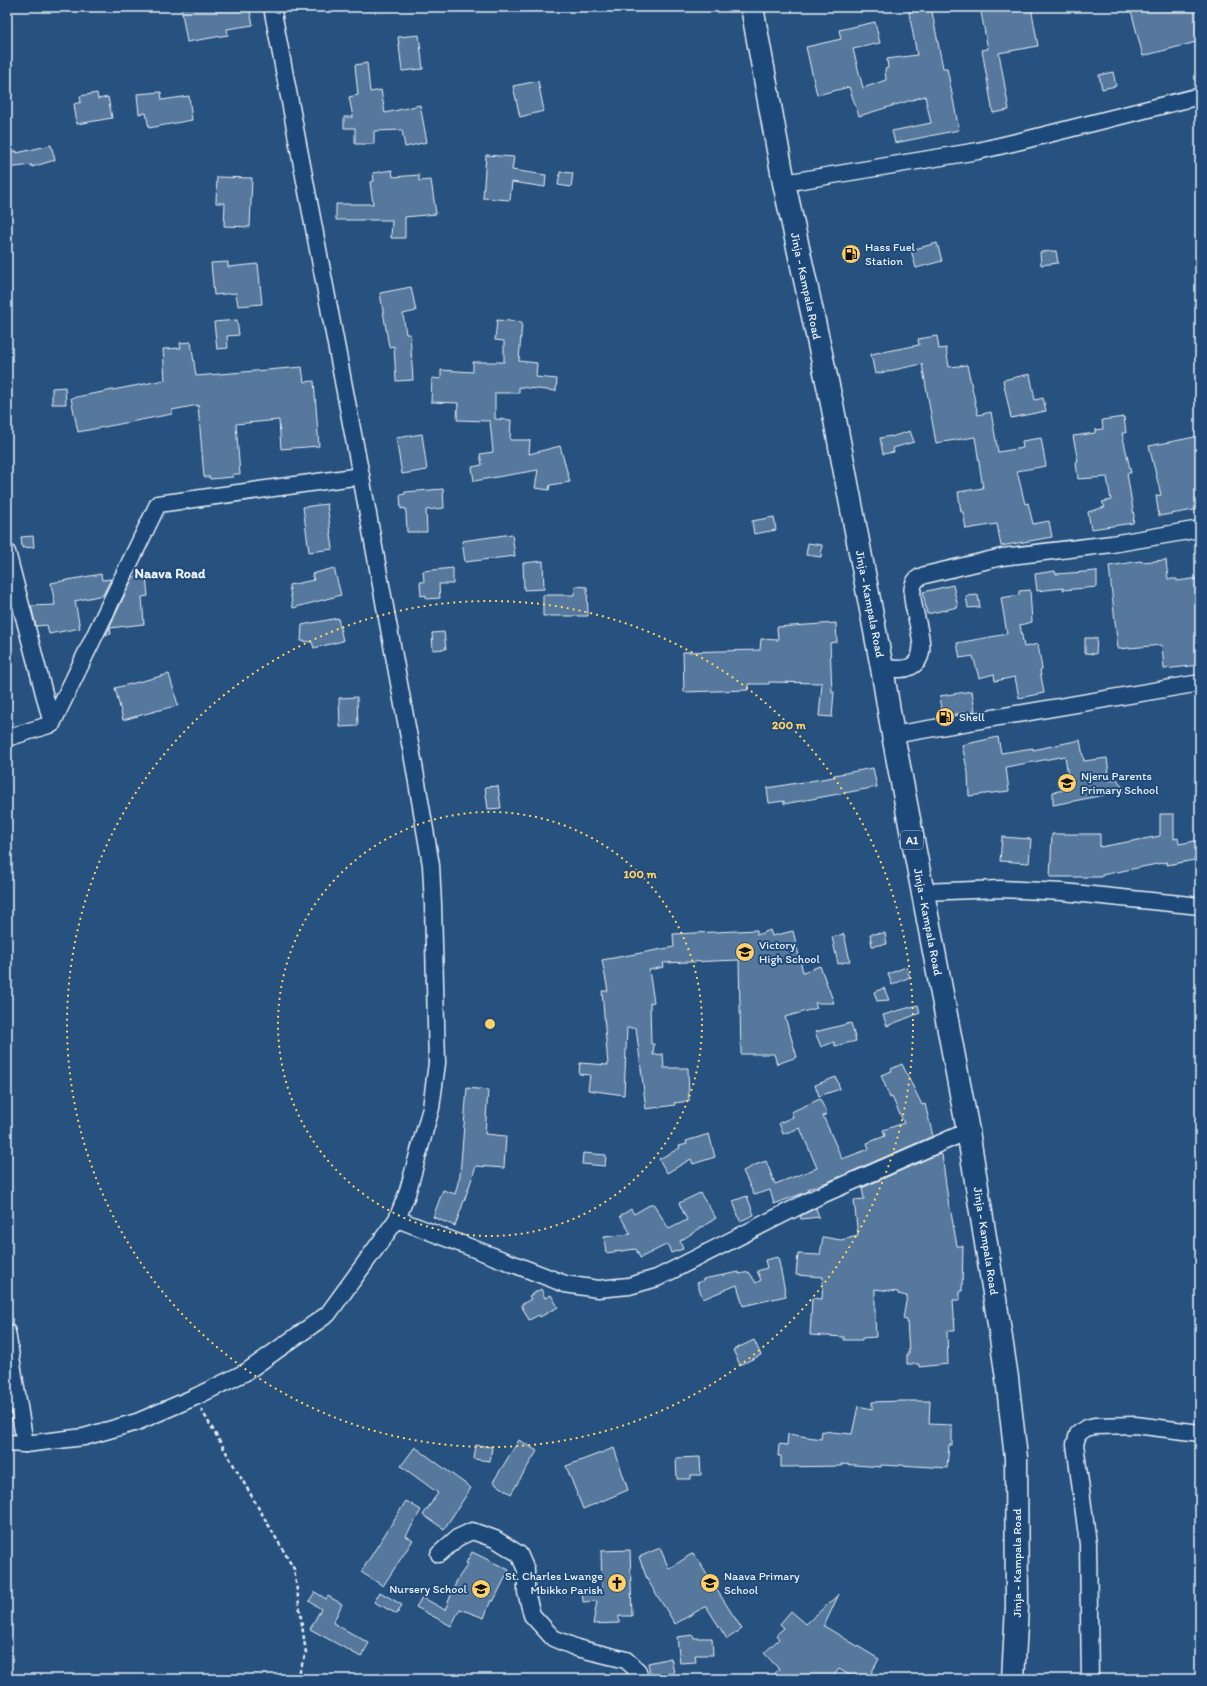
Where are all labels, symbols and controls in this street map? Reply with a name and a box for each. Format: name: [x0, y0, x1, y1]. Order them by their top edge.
street label: Jinja - Kampala Road: [788, 231, 824, 341]
place label: Hass Fuel Station: [865, 240, 915, 268]
fuel station icon: Hass Fuel Station: [840, 243, 862, 265]
street label: Jinja - Kampala Road: [853, 549, 887, 659]
district label: Naava Road: [135, 565, 206, 582]
fuel station icon: Shell: [934, 706, 956, 728]
place label: Shell: [959, 710, 985, 724]
text: 200 m: [772, 718, 807, 732]
place label: Njeru Parents Primary School: [1081, 769, 1159, 797]
school or university icon: Njeru Parents Primary School: [1056, 772, 1078, 794]
road number: A1: [901, 831, 923, 849]
text: 100 m: [623, 867, 657, 881]
street label: Jinja - Kampala Road: [911, 867, 945, 977]
place label: Victory High School: [759, 938, 820, 966]
school or university icon: Victory High School: [734, 941, 756, 963]
centre of rings: [483, 1017, 497, 1031]
street label: Jinja - Kampala Road: [971, 1186, 1002, 1296]
street label: Jinja - Kampala Road: [1010, 1508, 1024, 1618]
place label: St. Charles Lwange Mbikko Parish: [505, 1569, 604, 1597]
place label: Naava Primary School: [724, 1569, 800, 1597]
church icon: St. Charles Lwange Mbikko Parish: [606, 1572, 628, 1594]
school or university icon: Naava Primary School: [699, 1572, 721, 1594]
school or university icon: Nursery School: [470, 1578, 492, 1600]
place label: Nursery School: [389, 1582, 468, 1596]

